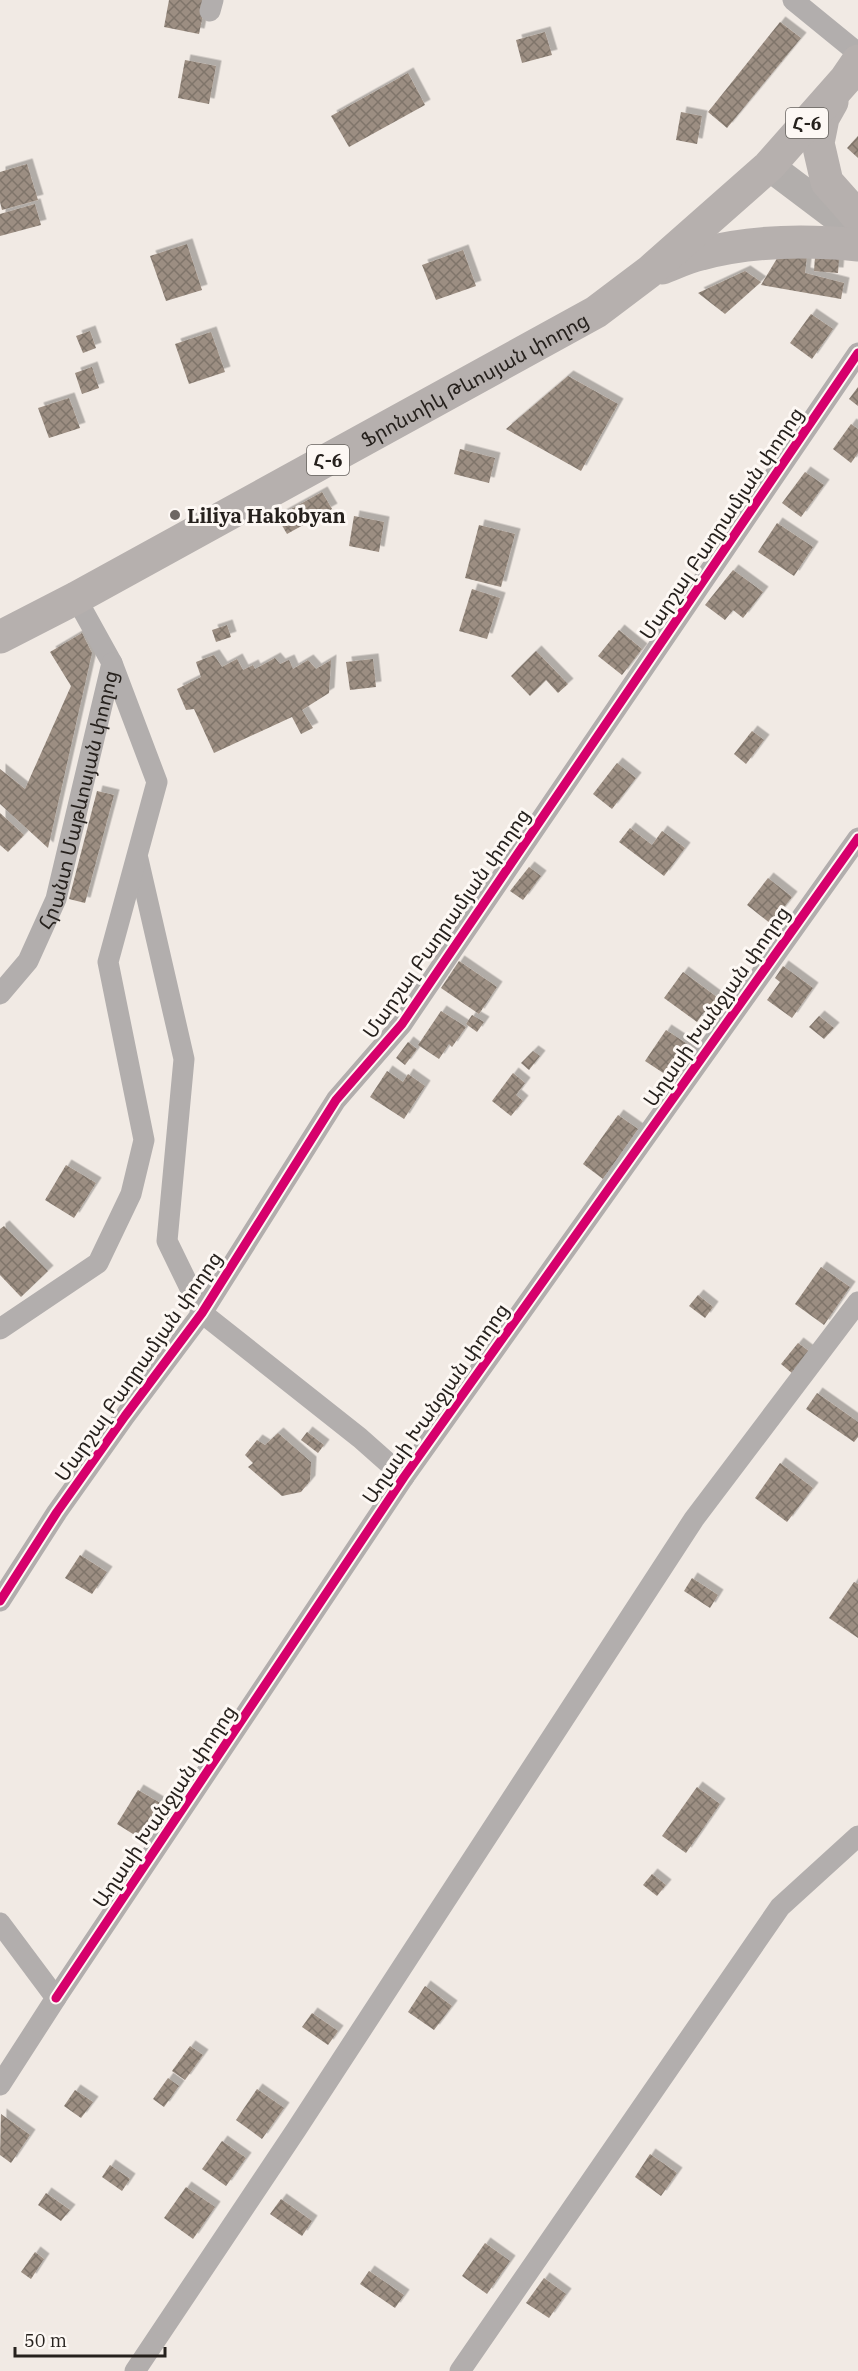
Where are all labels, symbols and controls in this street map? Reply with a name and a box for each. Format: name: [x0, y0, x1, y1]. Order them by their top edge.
road number: Հ-6: [786, 108, 828, 138]
street label: Ֆրոնտիկ Թևոսյան փողոց: [356, 305, 593, 452]
street label: Մարշալ Բաղրամյան փողոց: [633, 401, 809, 645]
road number: Հ-6: [307, 445, 349, 475]
place label: Liliya Hakobyan: [187, 502, 346, 529]
marker: Liliya Hakobyan: [168, 508, 182, 522]
street label: Հրանտ Մաթևոսյան փողոց: [31, 667, 123, 933]
street label: Մարշալ Բաղրամյան փողոց: [356, 803, 536, 1043]
street label: Աղասի Խանջյան փողոց: [636, 900, 796, 1112]
street label: Մարշալ Բաղրամյան փողոց: [48, 1246, 228, 1486]
street label: Աղասի Խանջյան փողոց: [355, 1297, 515, 1509]
street label: Աղասի Խանջյան փողոց: [86, 1699, 242, 1913]
scale bar: [15, 2320, 165, 2358]
text: 50 m: [24, 2329, 67, 2352]

